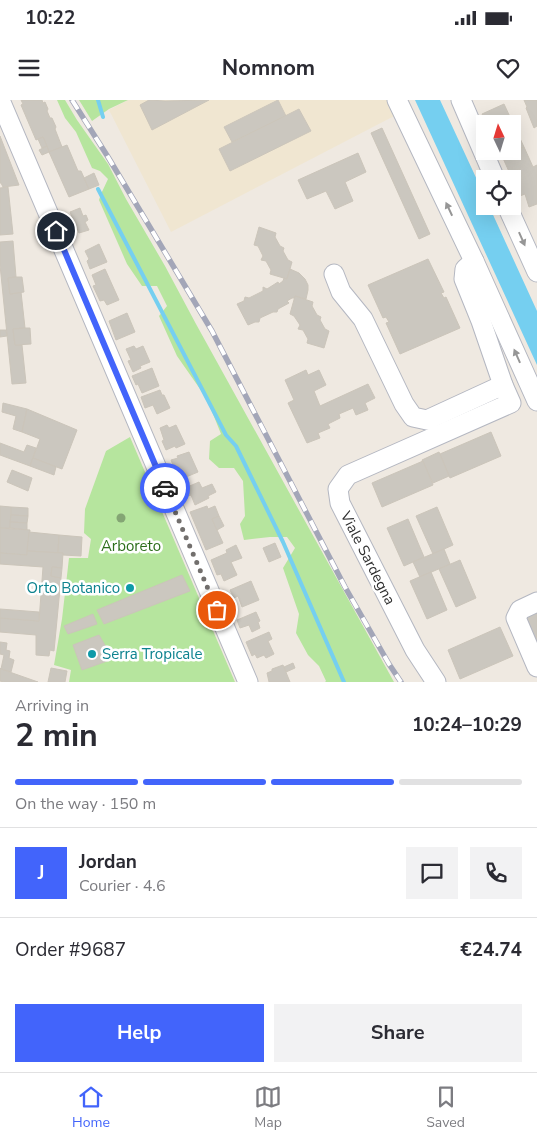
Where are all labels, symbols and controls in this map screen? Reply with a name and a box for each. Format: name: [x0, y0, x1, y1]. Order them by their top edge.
text: 10:22: [25, 5, 75, 31]
text: Nomnom: [222, 53, 315, 83]
icon: menu: [15, 54, 43, 82]
icon: heart: [494, 54, 522, 82]
north arrow: [476, 115, 521, 160]
map controls: [476, 115, 521, 215]
button: locate: [476, 170, 521, 215]
one-way arrow: [445, 202, 453, 216]
pin: [35, 210, 77, 252]
icon: home: [42, 217, 70, 245]
one-way arrow: [519, 232, 527, 246]
one-way arrow: [513, 349, 521, 364]
courier: [140, 463, 190, 513]
icon: car: [151, 474, 179, 502]
street label: Viale Sardegna: [335, 507, 400, 608]
park label: Arboreto: [101, 536, 161, 556]
place label: Orto Botanico: [27, 578, 120, 598]
marker: Orto Botanico: [124, 582, 136, 594]
pin: [196, 589, 238, 631]
icon: bag: [203, 596, 231, 624]
place label: Serra Tropicale: [102, 644, 203, 664]
marker: Serra Tropicale: [86, 648, 98, 660]
text: Arriving in: [15, 695, 89, 717]
text: 10:24–10:29: [412, 712, 522, 738]
text: 2 min: [15, 714, 98, 757]
text: On the way · 150 m: [15, 793, 156, 815]
button: chat: [406, 847, 458, 899]
button: phone: [470, 847, 522, 899]
text: Jordan: [79, 849, 137, 875]
text: J: [38, 860, 44, 886]
text: Courier · 4.6: [79, 875, 165, 897]
text: Order #9687: [15, 937, 126, 963]
text: €24.74: [460, 937, 522, 963]
button: Help: [15, 1004, 264, 1062]
button: Share: [274, 1004, 522, 1062]
tab: Home: [72, 1083, 110, 1132]
tab: Map: [254, 1083, 282, 1132]
tab: Saved: [426, 1083, 465, 1132]

